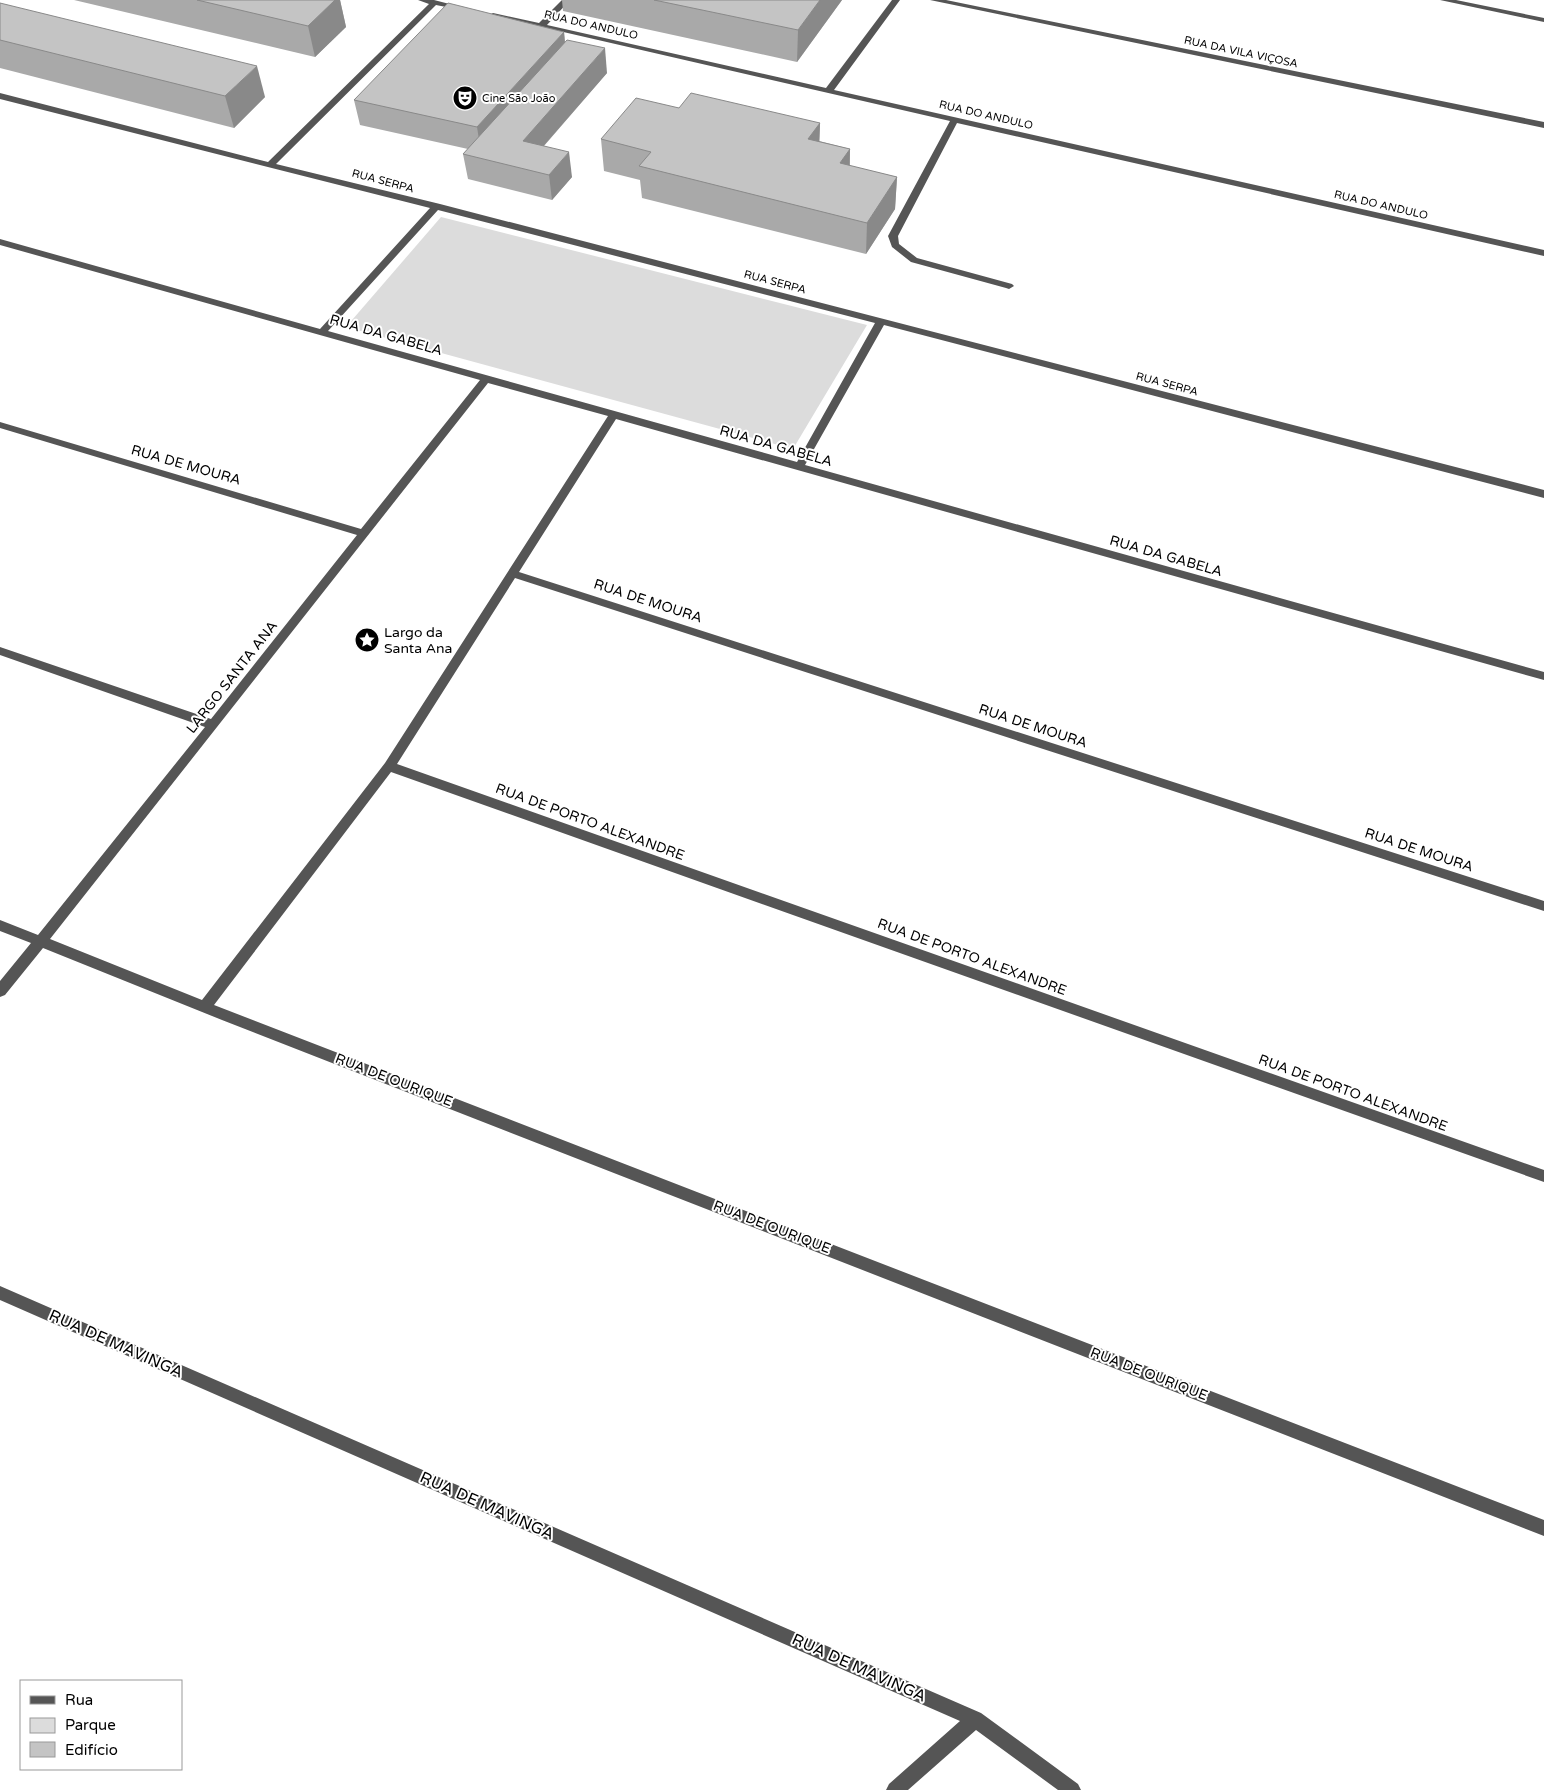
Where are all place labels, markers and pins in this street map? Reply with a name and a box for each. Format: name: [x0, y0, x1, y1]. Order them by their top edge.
theatre icon: Cine São João: [452, 85, 478, 111]
place label: Cine São João: [482, 92, 556, 105]
place label: Largo da Santa Ana: [384, 624, 452, 657]
place icon: Largo da Santa Ana: [354, 627, 380, 653]

